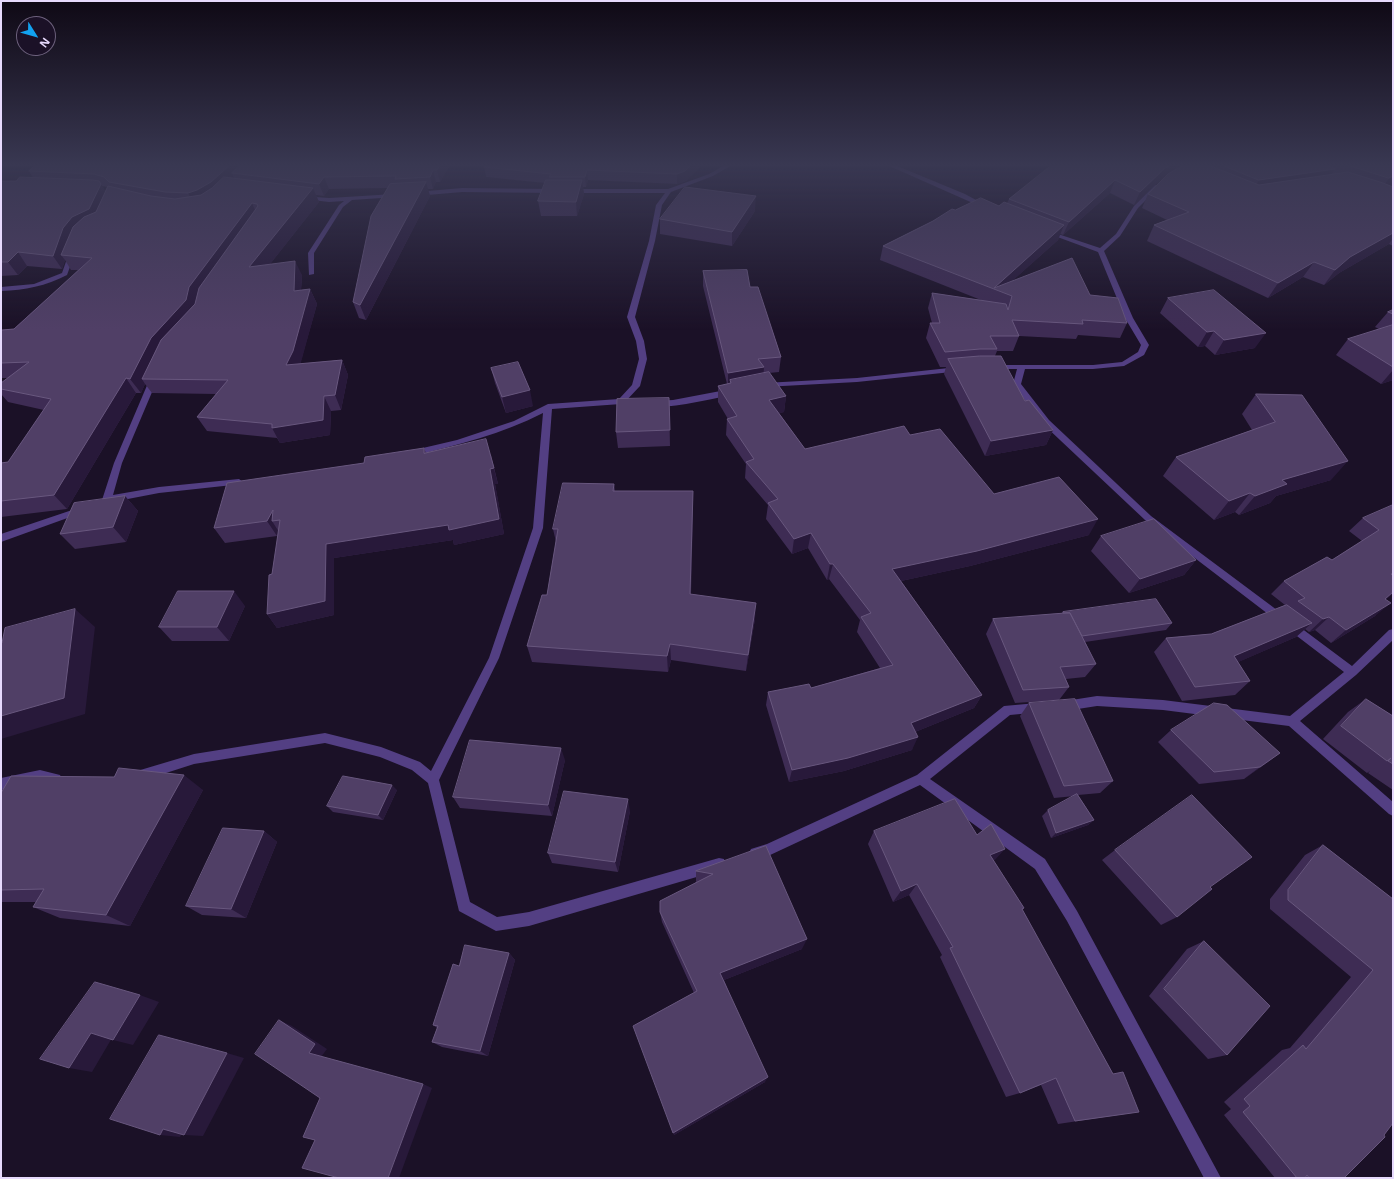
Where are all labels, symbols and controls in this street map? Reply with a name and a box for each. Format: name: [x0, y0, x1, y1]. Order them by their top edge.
north arrow: [16, 16, 56, 56]
text: N: [37, 35, 54, 51]

